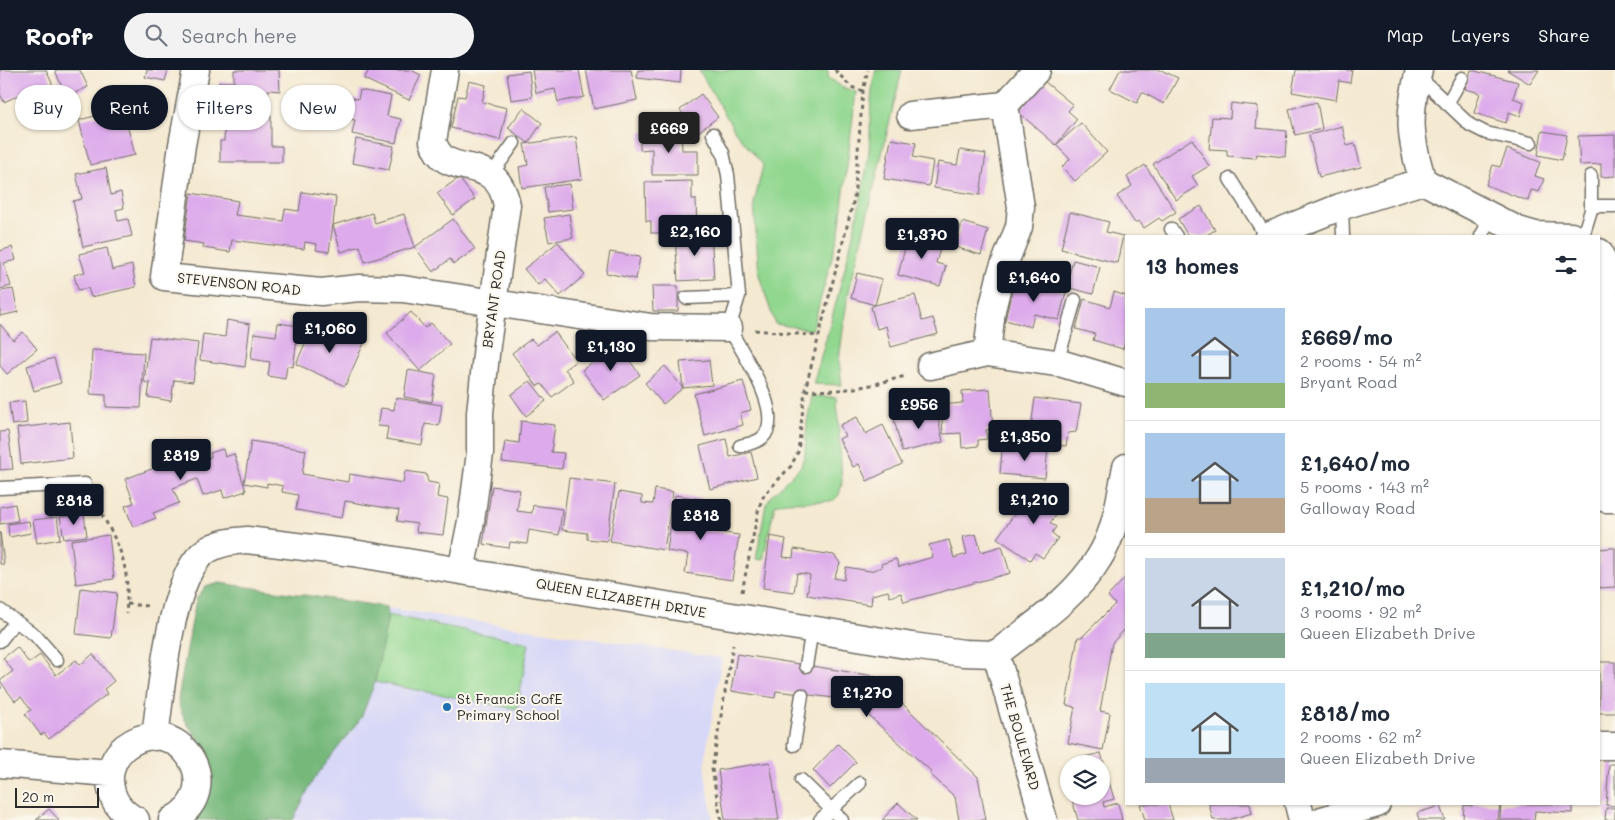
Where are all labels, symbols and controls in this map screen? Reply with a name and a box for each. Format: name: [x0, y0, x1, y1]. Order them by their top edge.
search box: [124, 13, 474, 58]
text: Roofr: [25, 20, 94, 51]
icon: search: [142, 21, 170, 49]
text: Search here: [182, 23, 297, 48]
text: Map: [1387, 23, 1423, 47]
text: Layers: [1451, 23, 1510, 47]
text: Share: [1538, 23, 1590, 47]
chip: Buy: [15, 85, 81, 130]
chip: Rent: [91, 85, 168, 130]
chip: Filters: [178, 85, 271, 130]
chip: New: [281, 85, 355, 130]
pin: £669: [639, 112, 699, 154]
text: £669: [650, 117, 688, 138]
pin: £2,160: [654, 214, 736, 257]
pin: £1,370: [881, 218, 963, 260]
text: £2,160: [670, 220, 720, 241]
text: £1,370: [897, 223, 947, 244]
street label: BRYANT ROAD: [477, 249, 510, 349]
icon: filters: [1552, 251, 1580, 279]
text: 13 homes: [1145, 252, 1239, 279]
pin: £1,640: [993, 260, 1075, 303]
text: £1,640: [1008, 266, 1060, 287]
street label: STEVENSON ROAD: [176, 268, 302, 299]
pin: £1,060: [289, 312, 371, 354]
text: £1,060: [304, 317, 356, 338]
text: £669/mo: [1300, 323, 1393, 350]
icon: home: [1185, 328, 1245, 388]
pin: £1,130: [570, 330, 652, 372]
text: £1,130: [587, 335, 635, 356]
text: 2 rooms · 54 m²: [1300, 350, 1421, 371]
text: Bryant Road: [1300, 371, 1397, 392]
pin: £956: [889, 388, 949, 430]
text: £956: [900, 393, 938, 414]
pin: £1,350: [984, 420, 1066, 462]
text: £1,350: [999, 425, 1051, 446]
pin: £819: [151, 438, 211, 481]
text: £819: [163, 444, 199, 465]
text: £1,640/mo: [1300, 449, 1410, 476]
icon: home: [1185, 453, 1245, 513]
text: 5 rooms · 143 m²: [1300, 476, 1429, 497]
pin: £1,210: [993, 482, 1075, 525]
pin: £818: [44, 484, 104, 526]
text: £1,210: [1010, 488, 1058, 509]
text: £818: [56, 489, 92, 510]
text: Galloway Road: [1300, 497, 1415, 518]
pin: £818: [671, 498, 731, 541]
text: £818: [683, 504, 719, 525]
street label: QUEEN ELIZABETH DRIVE: [535, 573, 708, 622]
text: £1,210/mo: [1300, 574, 1405, 601]
icon: home: [1185, 578, 1245, 638]
text: 3 rooms · 92 m²: [1300, 601, 1422, 622]
text: Queen Elizabeth Drive: [1300, 622, 1476, 643]
pin: £1,270: [826, 676, 908, 718]
text: £1,270: [842, 681, 892, 702]
street label: THE BOULEVARD: [996, 681, 1045, 792]
place label: St Francis CofE Primary School: [457, 689, 562, 724]
text: £818/mo: [1300, 699, 1390, 726]
marker: St Francis CofE Primary School: [441, 701, 453, 713]
icon: home: [1185, 703, 1245, 763]
text: 2 rooms · 62 m²: [1300, 726, 1421, 747]
text: Queen Elizabeth Drive: [1300, 747, 1476, 768]
map controls: [1060, 755, 1110, 805]
button: layers: [1060, 755, 1110, 805]
scale bar: [15, 785, 99, 808]
text: 20 m: [22, 787, 54, 806]

